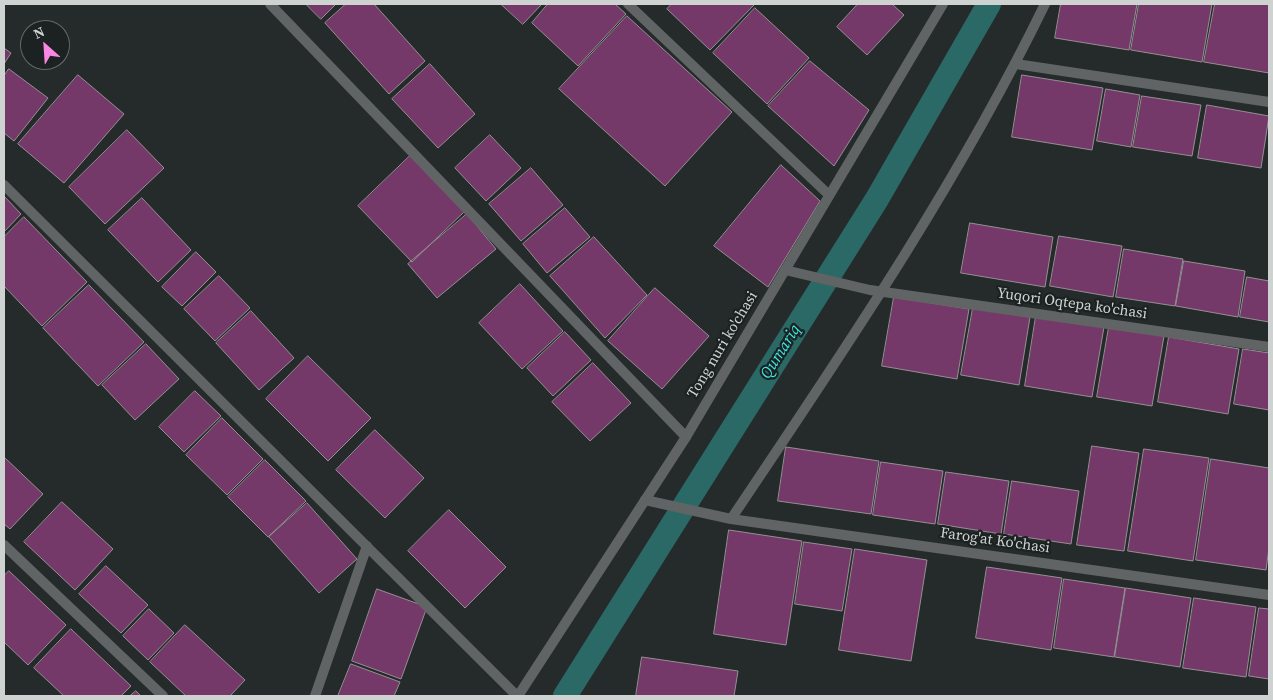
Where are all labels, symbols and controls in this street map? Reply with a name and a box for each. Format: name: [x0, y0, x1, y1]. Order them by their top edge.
north arrow: [20, 20, 70, 70]
text: N: [30, 21, 48, 44]
street label: Yuqori Oqtepa ko'chasi: [996, 285, 1148, 323]
street label: Tong nuri ko'chasi: [684, 288, 762, 402]
water label: Qumariq: [757, 321, 805, 383]
street label: Farog'at Ko'chasi: [939, 524, 1051, 558]

